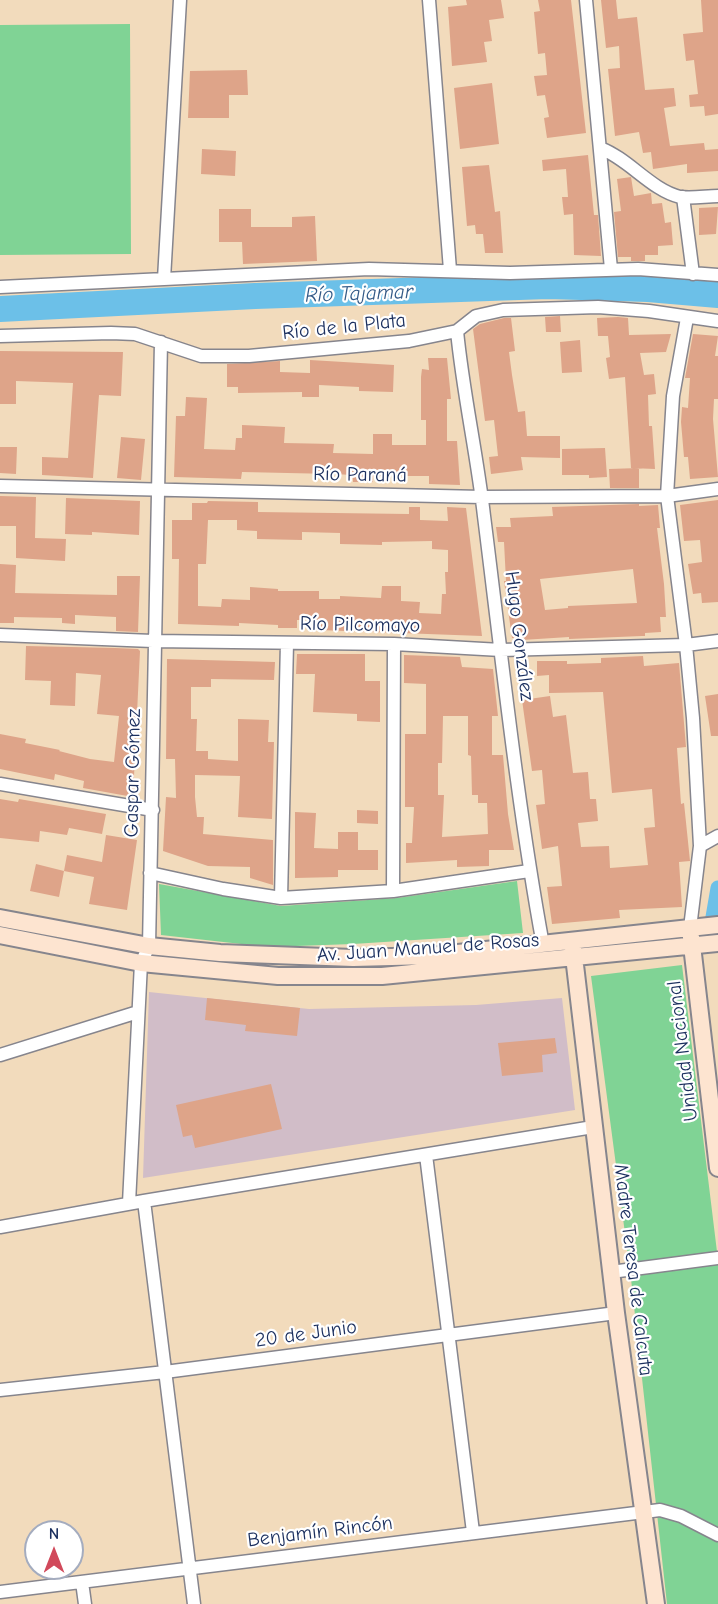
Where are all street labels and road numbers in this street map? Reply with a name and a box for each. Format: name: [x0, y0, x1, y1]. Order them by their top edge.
street label: Río de la Plata: [281, 309, 407, 345]
street label: Río Paraná: [313, 462, 407, 488]
street label: Hugo González: [499, 570, 539, 702]
street label: Río Pilcomayo: [300, 612, 420, 638]
street label: Gaspar Gómez: [120, 708, 146, 838]
street label: Av. Juan Manuel de Rosas: [316, 928, 540, 968]
street label: Unidad Nacional: [662, 979, 704, 1123]
street label: Madre Teresa de Calcuta: [608, 1163, 658, 1377]
street label: 20 de Junio: [254, 1315, 358, 1353]
street label: Benjamín Rincón: [246, 1511, 394, 1553]

